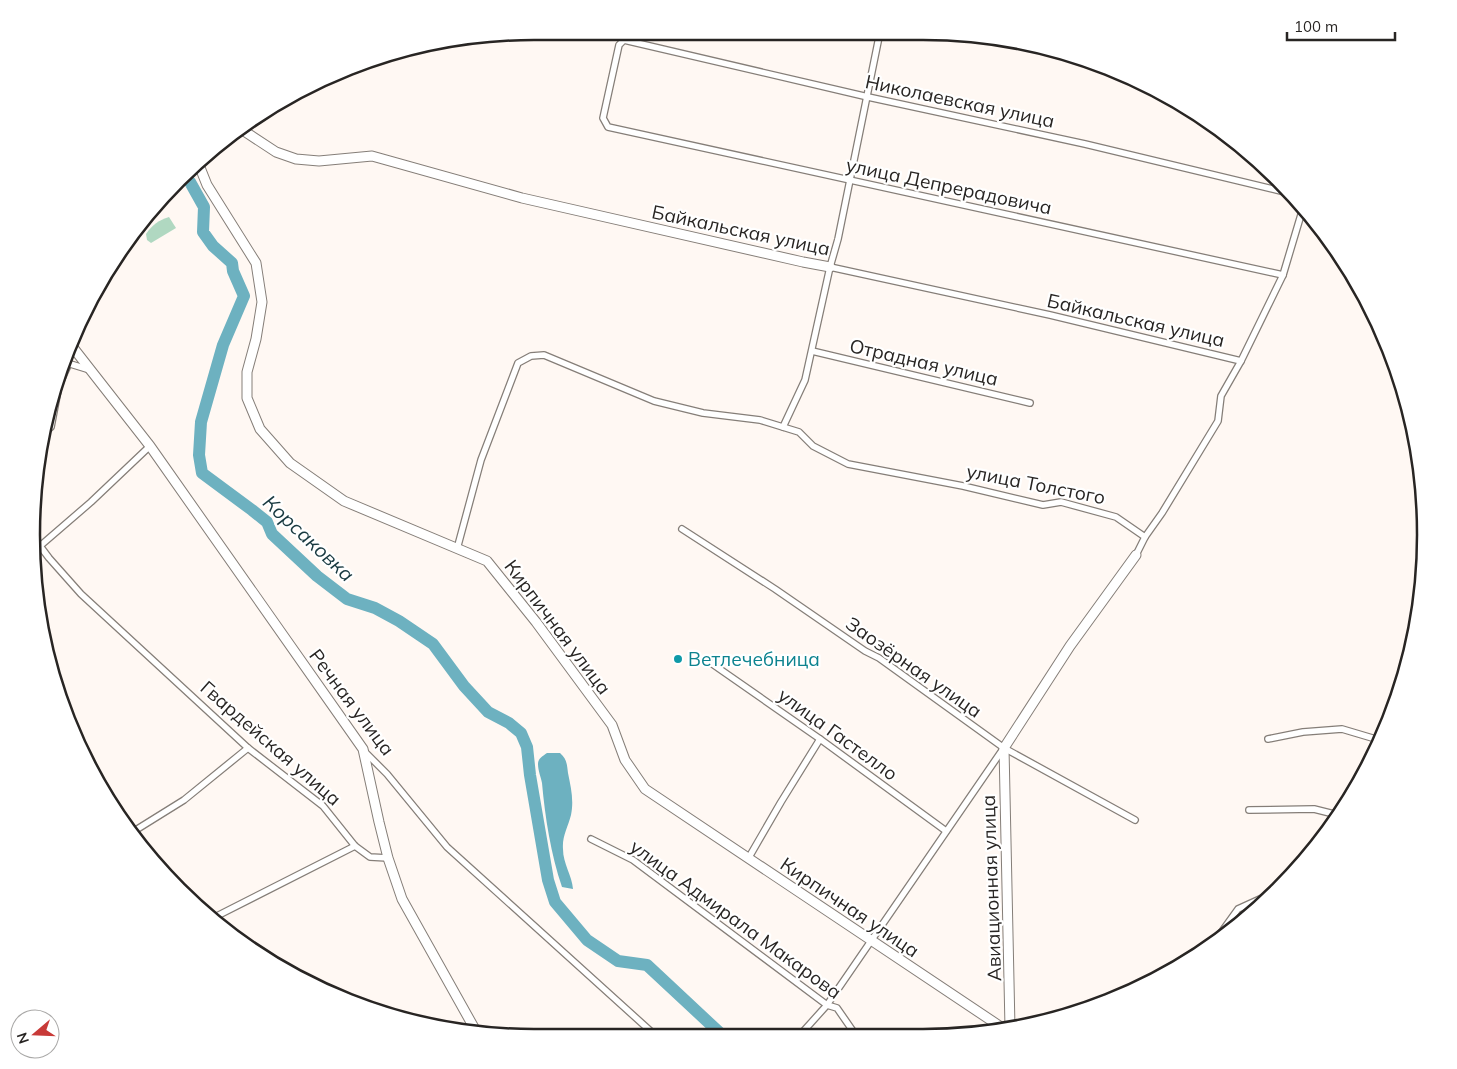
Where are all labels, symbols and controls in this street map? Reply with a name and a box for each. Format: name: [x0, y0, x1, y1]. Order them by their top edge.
scale bar: [1287, 10, 1394, 42]
text: 100 m: [1294, 17, 1338, 36]
street label: Николаевская улица: [863, 69, 1057, 133]
street label: улица Депрерадовича: [844, 152, 1054, 220]
street label: Байкальская улица: [650, 199, 832, 261]
street label: Байкальская улица: [1045, 288, 1227, 352]
street label: Отрадная улица: [847, 333, 1001, 391]
street label: улица Толстого: [964, 459, 1108, 509]
water label: Корсаковка: [258, 489, 360, 587]
street label: Кирпичная улица: [500, 555, 616, 699]
street label: Заозёрная улица: [841, 611, 987, 723]
street label: Речная улица: [304, 644, 400, 760]
place label: Ветлечебница: [688, 647, 820, 671]
marker: Ветлечебница: [672, 653, 684, 665]
street label: Гвардейская улица: [196, 675, 346, 811]
street label: улица Гастелло: [774, 683, 902, 785]
street label: Авиационная улица: [976, 794, 1006, 982]
street label: улица Адмирала Макарова: [626, 834, 846, 1004]
street label: Кирпичная улица: [776, 852, 924, 962]
north arrow: [10, 1009, 60, 1059]
text: N: [12, 1030, 33, 1046]

